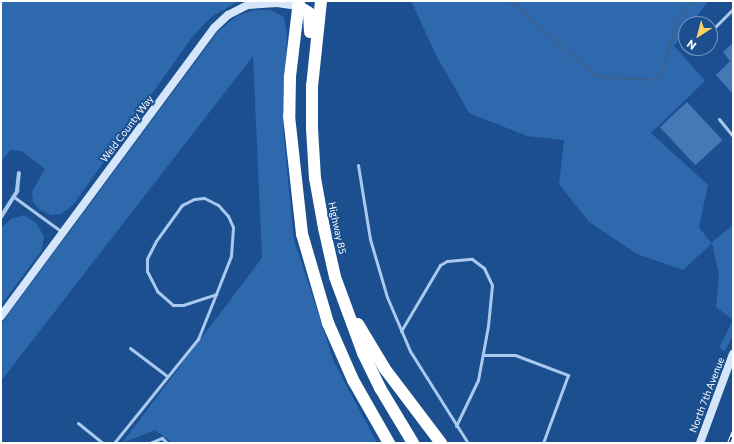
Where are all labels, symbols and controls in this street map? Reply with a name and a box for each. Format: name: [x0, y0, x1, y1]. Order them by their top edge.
north arrow: [678, 16, 718, 56]
text: N: [684, 38, 698, 53]
street label: Weld County Way: [98, 93, 156, 165]
street label: Highway 85: [326, 201, 348, 255]
street label: North 7th Avenue: [687, 356, 727, 434]

